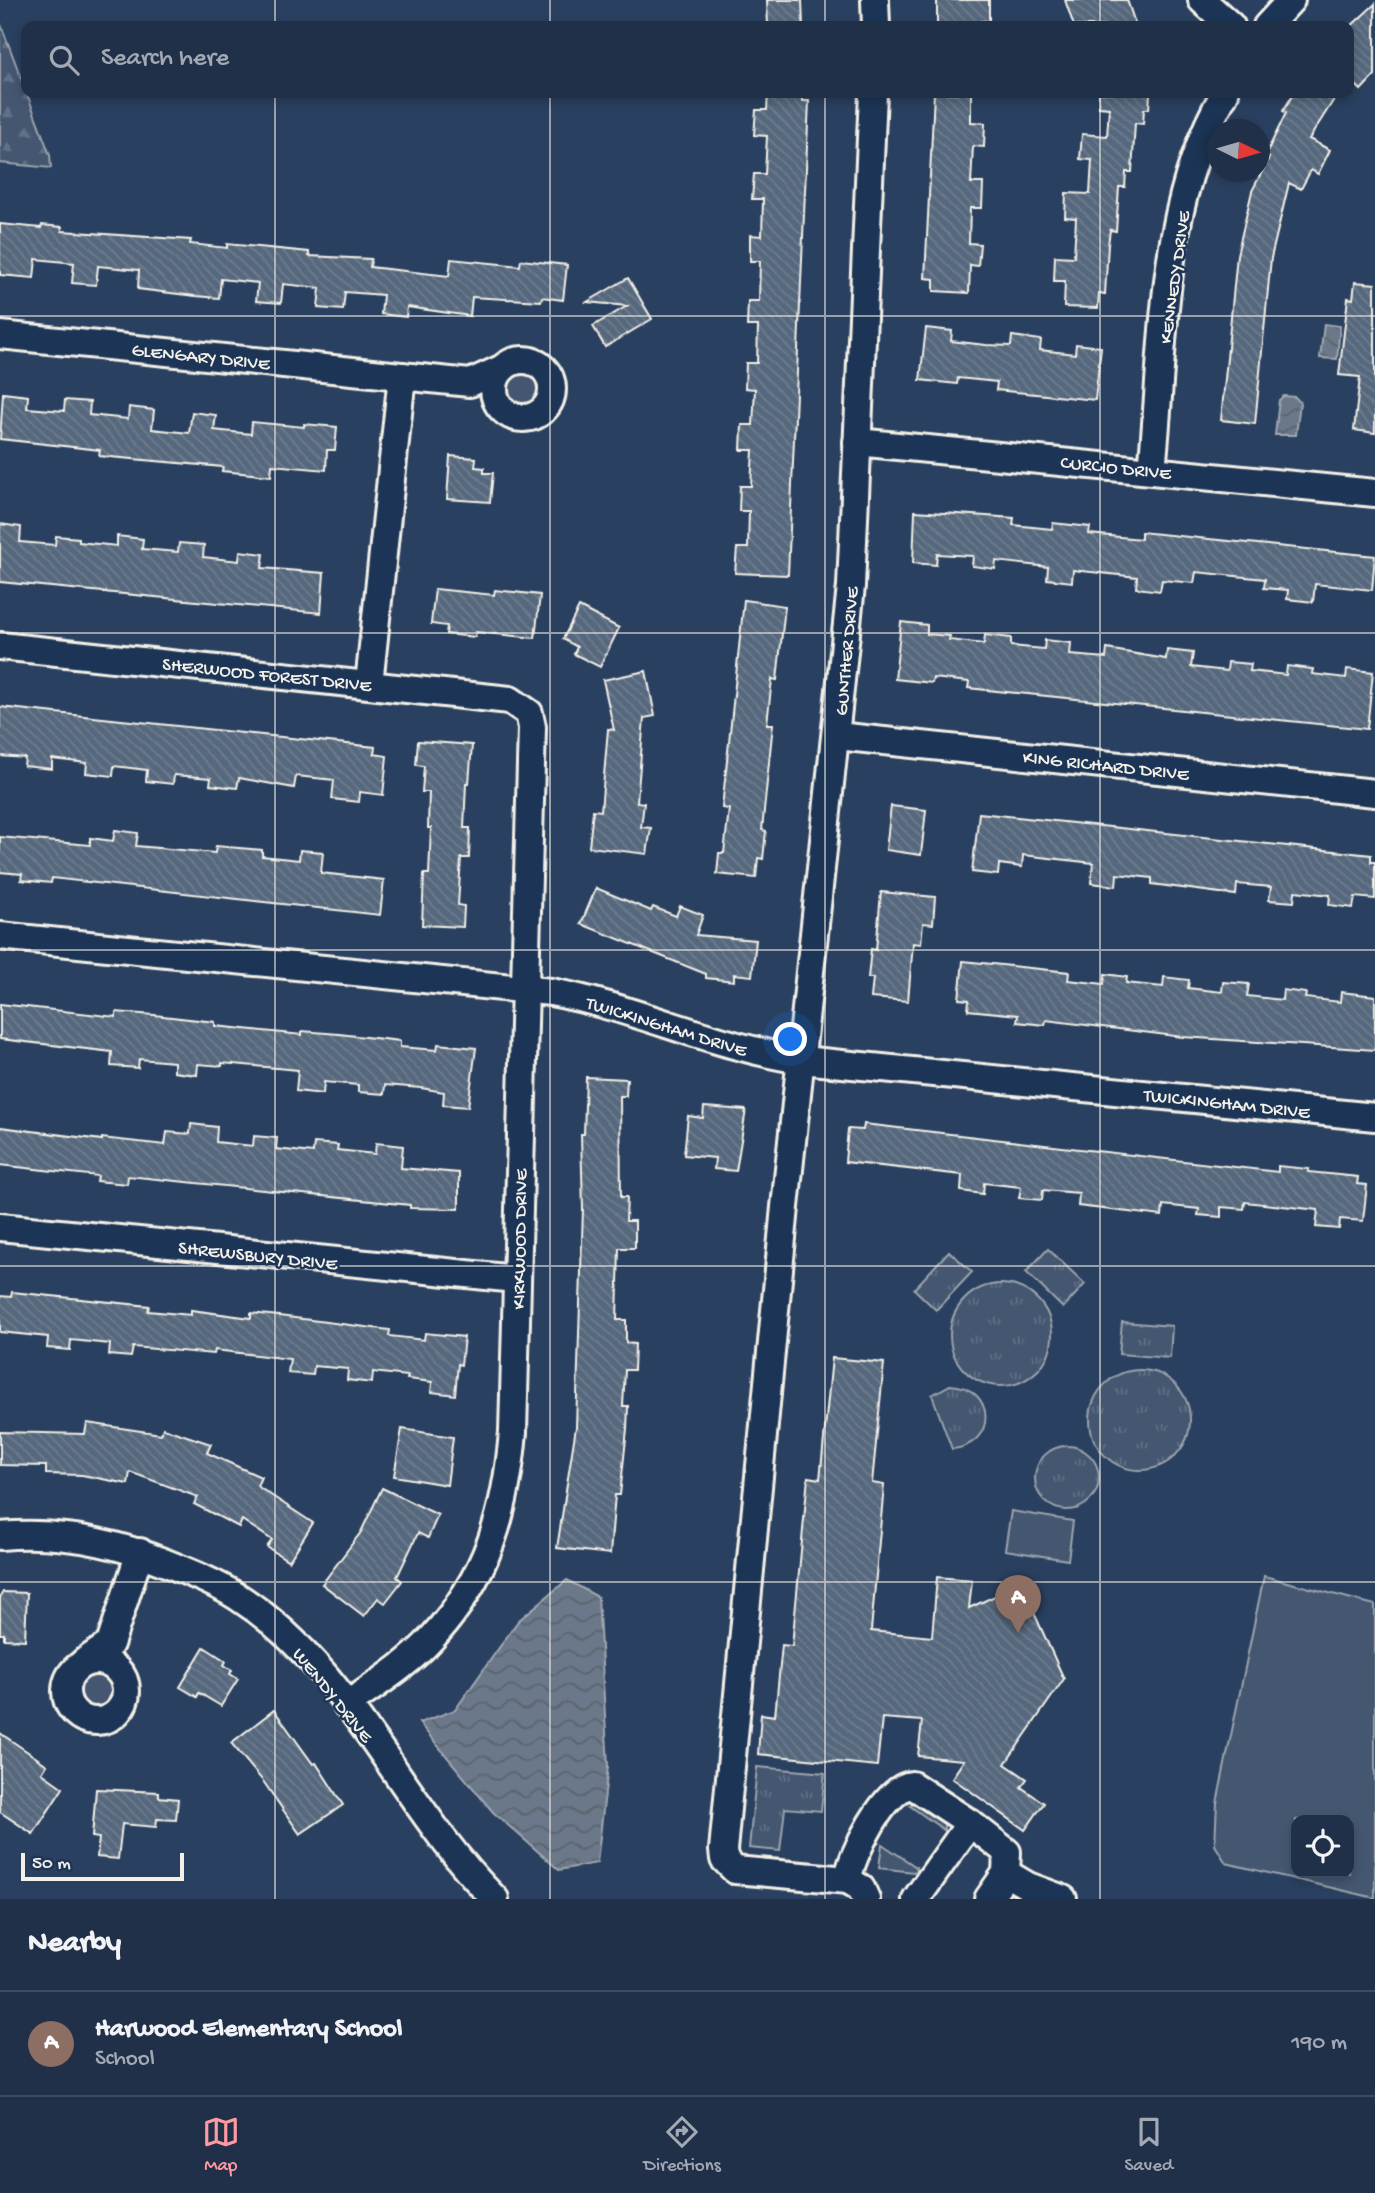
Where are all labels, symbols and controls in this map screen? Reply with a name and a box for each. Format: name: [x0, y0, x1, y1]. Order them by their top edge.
search box: [21, 21, 1354, 98]
icon: search: [45, 41, 83, 79]
text: Search here: [101, 44, 229, 75]
north arrow: [1207, 119, 1270, 182]
street label: KENNEDY DRIVE: [1156, 208, 1197, 345]
street label: GLENGARY DRIVE: [130, 340, 272, 377]
street label: CURCIO DRIVE: [1059, 452, 1173, 487]
street label: GUNTHER DRIVE: [831, 585, 866, 717]
street label: SHERWOOD FOREST DRIVE: [161, 654, 374, 699]
street label: KING RICHARD DRIVE: [1021, 747, 1191, 788]
street label: TWICKINGHAM DRIVE: [582, 993, 750, 1064]
your location: [773, 1022, 807, 1056]
street label: TWICKINGHAM DRIVE: [1141, 1085, 1312, 1126]
street label: KIRKWOOD DRIVE: [509, 1167, 534, 1310]
street label: SHREWSBURY DRIVE: [177, 1238, 339, 1277]
pin: A: [995, 1575, 1041, 1633]
street label: WENDY DRIVE: [286, 1644, 377, 1749]
map controls: [1291, 1815, 1354, 1878]
button: locate: [1291, 1815, 1354, 1878]
scale bar: [21, 1850, 184, 1882]
text: 50 m: [32, 1853, 71, 1876]
text: Nearby: [28, 1927, 121, 1962]
text: Harwood Elementary School: [95, 2015, 402, 2046]
text: A: [44, 2030, 58, 2057]
text: 190 m: [1291, 2030, 1347, 2057]
text: School: [95, 2046, 155, 2073]
tab: Map: [202, 2113, 240, 2178]
tab: Directions: [644, 2113, 721, 2178]
tab: Saved: [1124, 2113, 1173, 2178]

